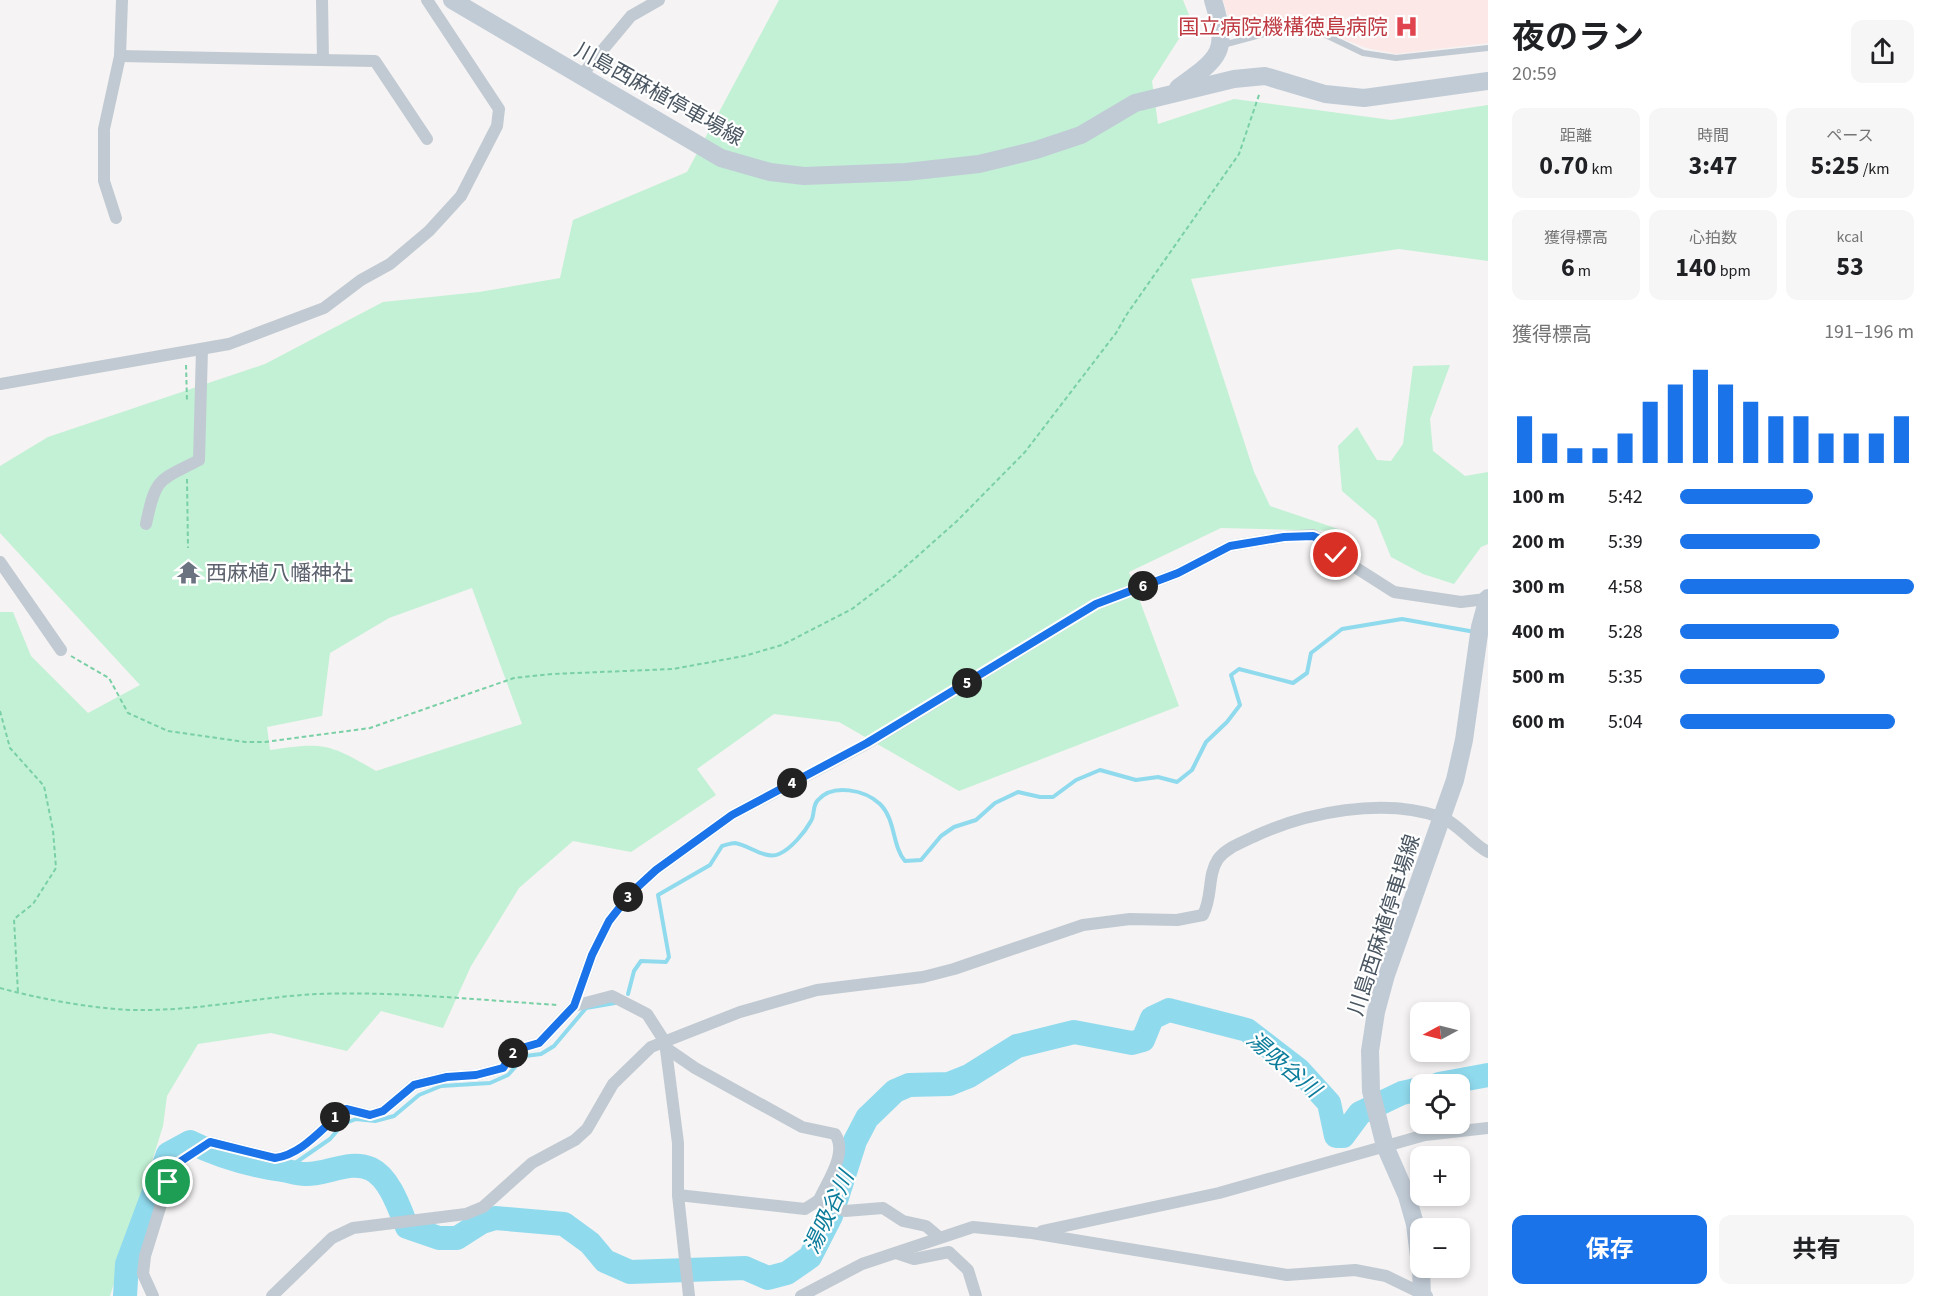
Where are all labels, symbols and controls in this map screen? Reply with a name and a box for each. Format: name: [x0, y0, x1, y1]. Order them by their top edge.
place label: 国立病院機構徳島病院: [1178, 12, 1388, 42]
hospital icon: 国立病院機構徳島病院: [1393, 14, 1419, 40]
text: 夜のラン: [1512, 14, 1644, 61]
button: share: [1851, 20, 1914, 83]
street label: 川島西麻植停車場線: [569, 35, 749, 153]
text: 20:59: [1512, 60, 1557, 88]
text: 距離: [1560, 125, 1592, 147]
text: 時間: [1697, 125, 1729, 147]
text: ペース: [1826, 125, 1874, 147]
text: 0.70: [1539, 147, 1588, 184]
text: 3:47: [1689, 147, 1737, 184]
text: 5:25: [1811, 147, 1860, 184]
text: km: [1588, 158, 1613, 180]
text: /km: [1860, 158, 1889, 180]
text: kcal: [1837, 226, 1863, 248]
text: 獲得標高: [1544, 227, 1608, 249]
text: 心拍数: [1689, 227, 1737, 249]
text: 53: [1836, 248, 1864, 285]
text: 6: [1561, 249, 1575, 286]
text: 140: [1675, 249, 1716, 286]
text: m: [1575, 260, 1591, 282]
text: bpm: [1716, 260, 1751, 282]
text: 191–196 m: [1824, 318, 1914, 346]
text: 獲得標高: [1512, 321, 1592, 349]
text: 100 m: [1512, 483, 1565, 511]
text: 5:42: [1608, 483, 1643, 511]
text: 200 m: [1512, 528, 1565, 556]
text: 5:39: [1608, 528, 1643, 556]
pin: [1310, 529, 1361, 580]
icon: check: [1319, 538, 1352, 571]
place label: 西麻植八幡神社: [206, 558, 353, 588]
temple icon: 西麻植八幡神社: [175, 560, 201, 586]
pin: 6: [1128, 571, 1158, 601]
text: 300 m: [1512, 573, 1565, 601]
text: 4:58: [1608, 573, 1643, 601]
text: 6: [1139, 575, 1147, 597]
text: 400 m: [1512, 618, 1565, 646]
text: 5:28: [1608, 618, 1643, 646]
text: 500 m: [1512, 663, 1565, 691]
text: 5:35: [1608, 663, 1643, 691]
pin: 5: [952, 668, 982, 698]
text: 5: [963, 672, 971, 694]
text: 600 m: [1512, 708, 1565, 736]
text: 5:04: [1608, 708, 1643, 736]
pin: 4: [777, 768, 807, 798]
text: 4: [788, 772, 796, 794]
street label: 川島西麻植停車場線: [1341, 830, 1427, 1020]
pin: 3: [613, 882, 643, 912]
text: 3: [624, 886, 632, 908]
north arrow: [1410, 1002, 1470, 1062]
map controls: [1410, 1002, 1470, 1278]
water label: 湯吸谷川: [1239, 1024, 1329, 1107]
pin: 2: [498, 1038, 528, 1068]
text: 2: [509, 1042, 517, 1064]
button: locate: [1410, 1074, 1470, 1134]
pin: 1: [320, 1102, 350, 1132]
text: 1: [331, 1106, 339, 1128]
button: +: [1410, 1146, 1470, 1206]
pin: [142, 1156, 193, 1207]
water label: 湯吸谷川: [796, 1164, 863, 1259]
icon: arrive: [151, 1165, 184, 1198]
button: 保存: [1512, 1215, 1707, 1284]
button: 共有: [1719, 1215, 1914, 1284]
button: −: [1410, 1218, 1470, 1278]

